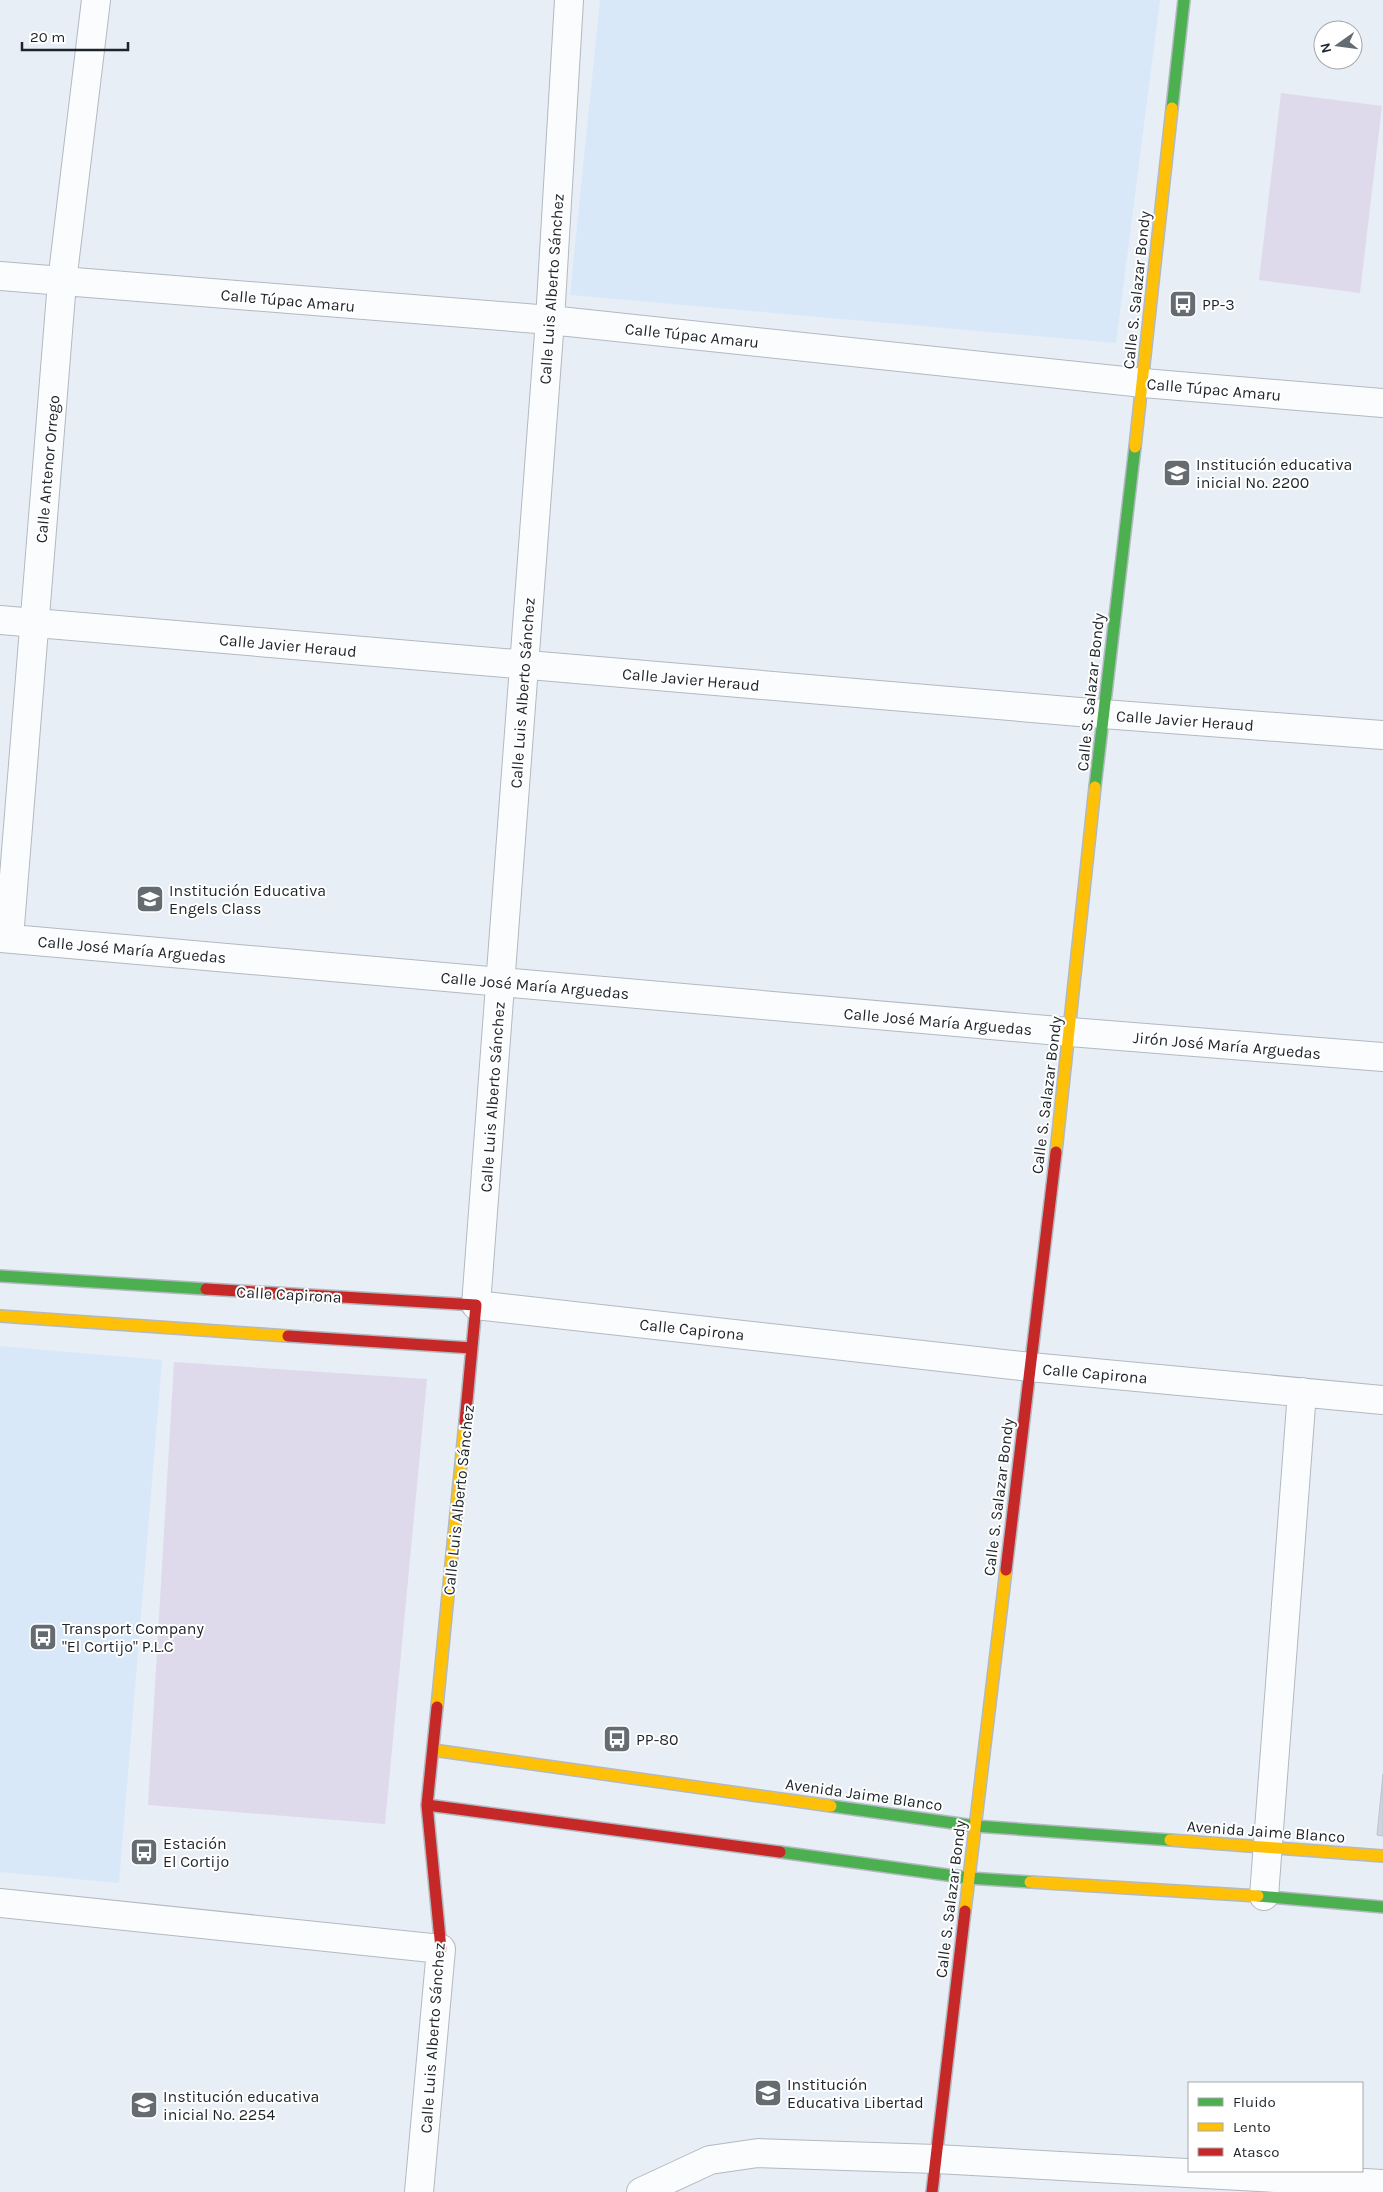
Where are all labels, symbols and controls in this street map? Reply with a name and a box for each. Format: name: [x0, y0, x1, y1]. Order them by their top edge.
scale bar: [22, 20, 129, 52]
north arrow: [1313, 20, 1363, 70]
text: 20 m: [30, 28, 65, 46]
text: N: [1316, 41, 1335, 55]
street label: Calle Luis Alberto Sánchez: [535, 193, 568, 385]
street label: Calle S. Salazar Bondy: [1119, 209, 1154, 370]
street label: Calle Túpac Amaru: [220, 285, 356, 316]
bus stop icon: PP-3: [1168, 289, 1198, 319]
place label: PP-3: [1202, 295, 1235, 314]
street label: Calle Túpac Amaru: [624, 319, 760, 352]
street label: Calle Túpac Amaru: [1146, 374, 1282, 405]
street label: Calle Antenor Orrego: [32, 394, 63, 544]
place label: Institución educativa inicial No. 2200: [1196, 455, 1352, 492]
school or university icon: Institución educativa inicial No. 2200: [1162, 458, 1192, 488]
street label: Calle Luis Alberto Sánchez: [506, 597, 539, 789]
street label: Calle S. Salazar Bondy: [1073, 611, 1108, 772]
street label: Calle Javier Heraud: [218, 630, 358, 661]
street label: Calle Javier Heraud: [621, 664, 761, 695]
street label: Calle Javier Heraud: [1115, 706, 1255, 735]
place label: Institución Educativa Engels Class: [169, 881, 326, 918]
school or university icon: Institución Educativa Engels Class: [135, 884, 165, 914]
street label: Calle José María Arguedas: [37, 932, 227, 967]
street label: Calle José María Arguedas: [440, 968, 630, 1003]
street label: Calle Luis Alberto Sánchez: [476, 1001, 509, 1193]
street label: Calle José María Arguedas: [843, 1004, 1033, 1039]
street label: Calle S. Salazar Bondy: [1027, 1014, 1066, 1175]
street label: Jirón José María Arguedas: [1132, 1028, 1322, 1063]
street label: Calle Capirona: [236, 1282, 342, 1307]
street label: Calle Capirona: [639, 1315, 745, 1344]
street label: Calle Capirona: [1042, 1359, 1148, 1388]
street label: Calle Luis Alberto Sánchez: [439, 1404, 478, 1596]
street label: Calle S. Salazar Bondy: [979, 1416, 1018, 1577]
place label: Transport Company "El Cortijo" P.L.C: [62, 1619, 205, 1656]
bus stop icon: Transport Company "El Cortijo" P.L.C: [28, 1622, 58, 1652]
bus stop icon: PP-80: [602, 1724, 632, 1754]
place label: PP-80: [636, 1730, 679, 1749]
street label: Avenida Jaime Blanco: [784, 1774, 944, 1815]
street label: Avenida Jaime Blanco: [1186, 1816, 1346, 1847]
street label: Calle S. Salazar Bondy: [931, 1818, 970, 1979]
place label: Estación El Cortijo: [163, 1834, 229, 1871]
bus stop icon: Estación El Cortijo: [129, 1837, 159, 1867]
street label: Calle Luis Alberto Sánchez: [416, 1942, 449, 2134]
place label: Institución Educativa Libertad: [787, 2075, 924, 2112]
school or university icon: Institución Educativa Libertad: [753, 2078, 783, 2108]
legend: [1188, 2082, 1363, 2172]
place label: Institución educativa inicial No. 2254: [163, 2087, 319, 2124]
school or university icon: Institución educativa inicial No. 2254: [129, 2090, 159, 2120]
text: Fluido: [1233, 2093, 1276, 2111]
text: Lento: [1233, 2118, 1271, 2136]
text: Atasco: [1233, 2143, 1279, 2161]

